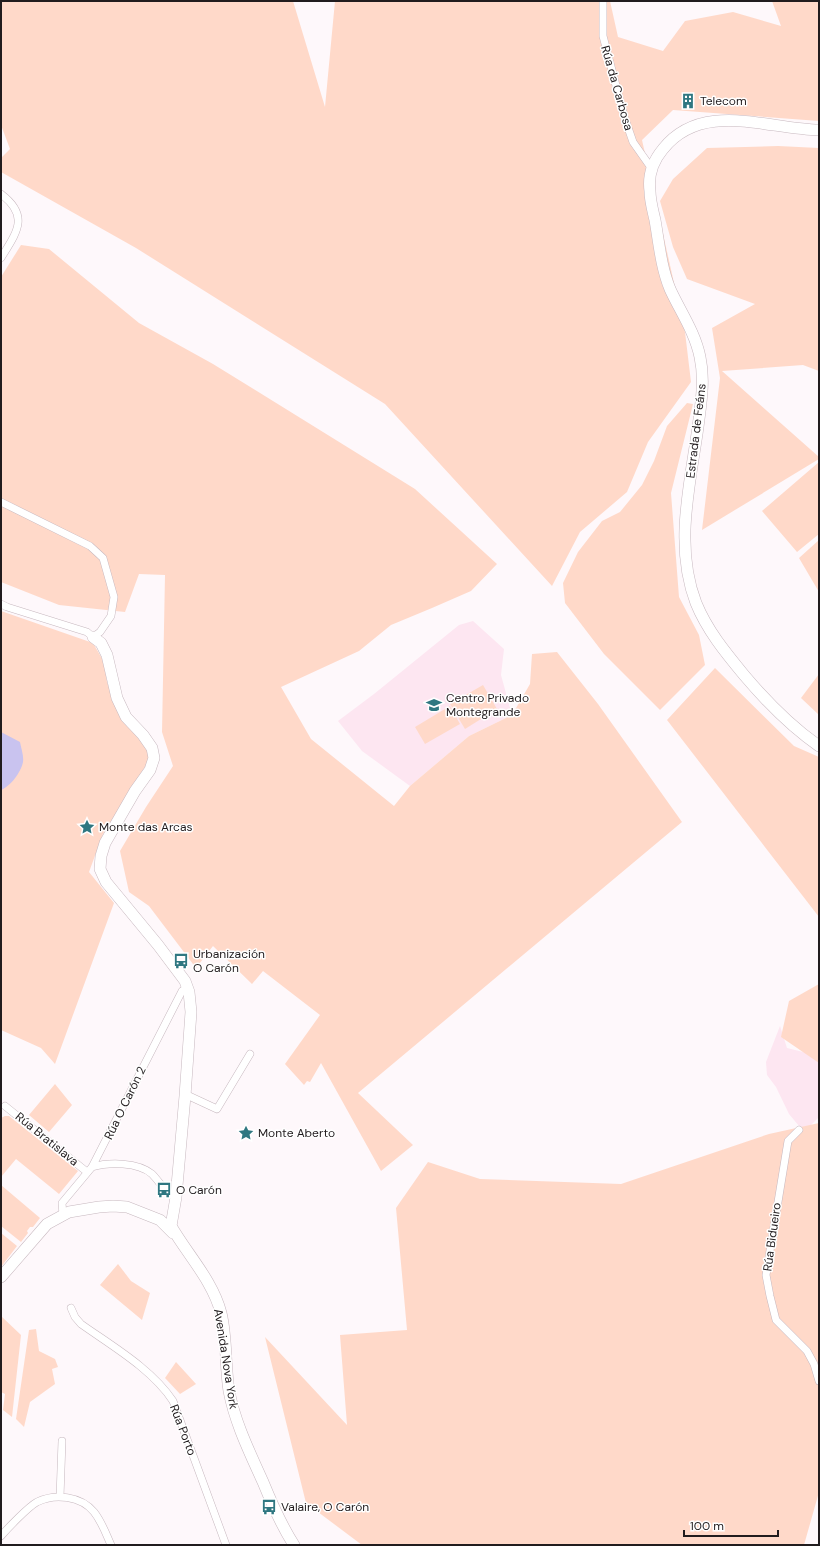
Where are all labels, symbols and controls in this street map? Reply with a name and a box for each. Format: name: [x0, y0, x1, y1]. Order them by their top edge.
street label: Rúa da Carbosa: [597, 44, 637, 132]
building icon: Telecom: [679, 92, 697, 110]
place label: Telecom: [700, 93, 747, 109]
street label: Estrada de Feáns: [682, 383, 710, 479]
place label: Centro Privado Montegrande: [446, 690, 529, 720]
school or university icon: Centro Privado Montegrande: [425, 696, 443, 714]
place icon: Monte das Arcas: [78, 818, 96, 836]
place label: Monte das Arcas: [99, 819, 193, 835]
place label: Urbanización O Carón: [193, 946, 265, 976]
bus stop icon: Urbanización O Carón: [172, 952, 190, 970]
street label: Rúa O Carón 2: [100, 1064, 150, 1142]
street label: Rúa Bratislava: [12, 1109, 82, 1169]
place icon: Monte Aberto: [237, 1124, 255, 1142]
place label: Monte Aberto: [258, 1125, 335, 1141]
bus stop icon: O Carón: [155, 1181, 173, 1199]
place label: O Carón: [176, 1182, 222, 1198]
street label: Rúa Bidueiro: [759, 1202, 785, 1272]
street label: Avenida Nova York: [210, 1308, 242, 1410]
street label: Rúa Porto: [166, 1402, 200, 1458]
bus stop icon: Valaire, O Carón: [260, 1498, 278, 1516]
place label: Valaire, O Carón: [281, 1499, 369, 1515]
scale bar: [684, 1512, 778, 1538]
text: 100 m: [690, 1518, 724, 1534]

